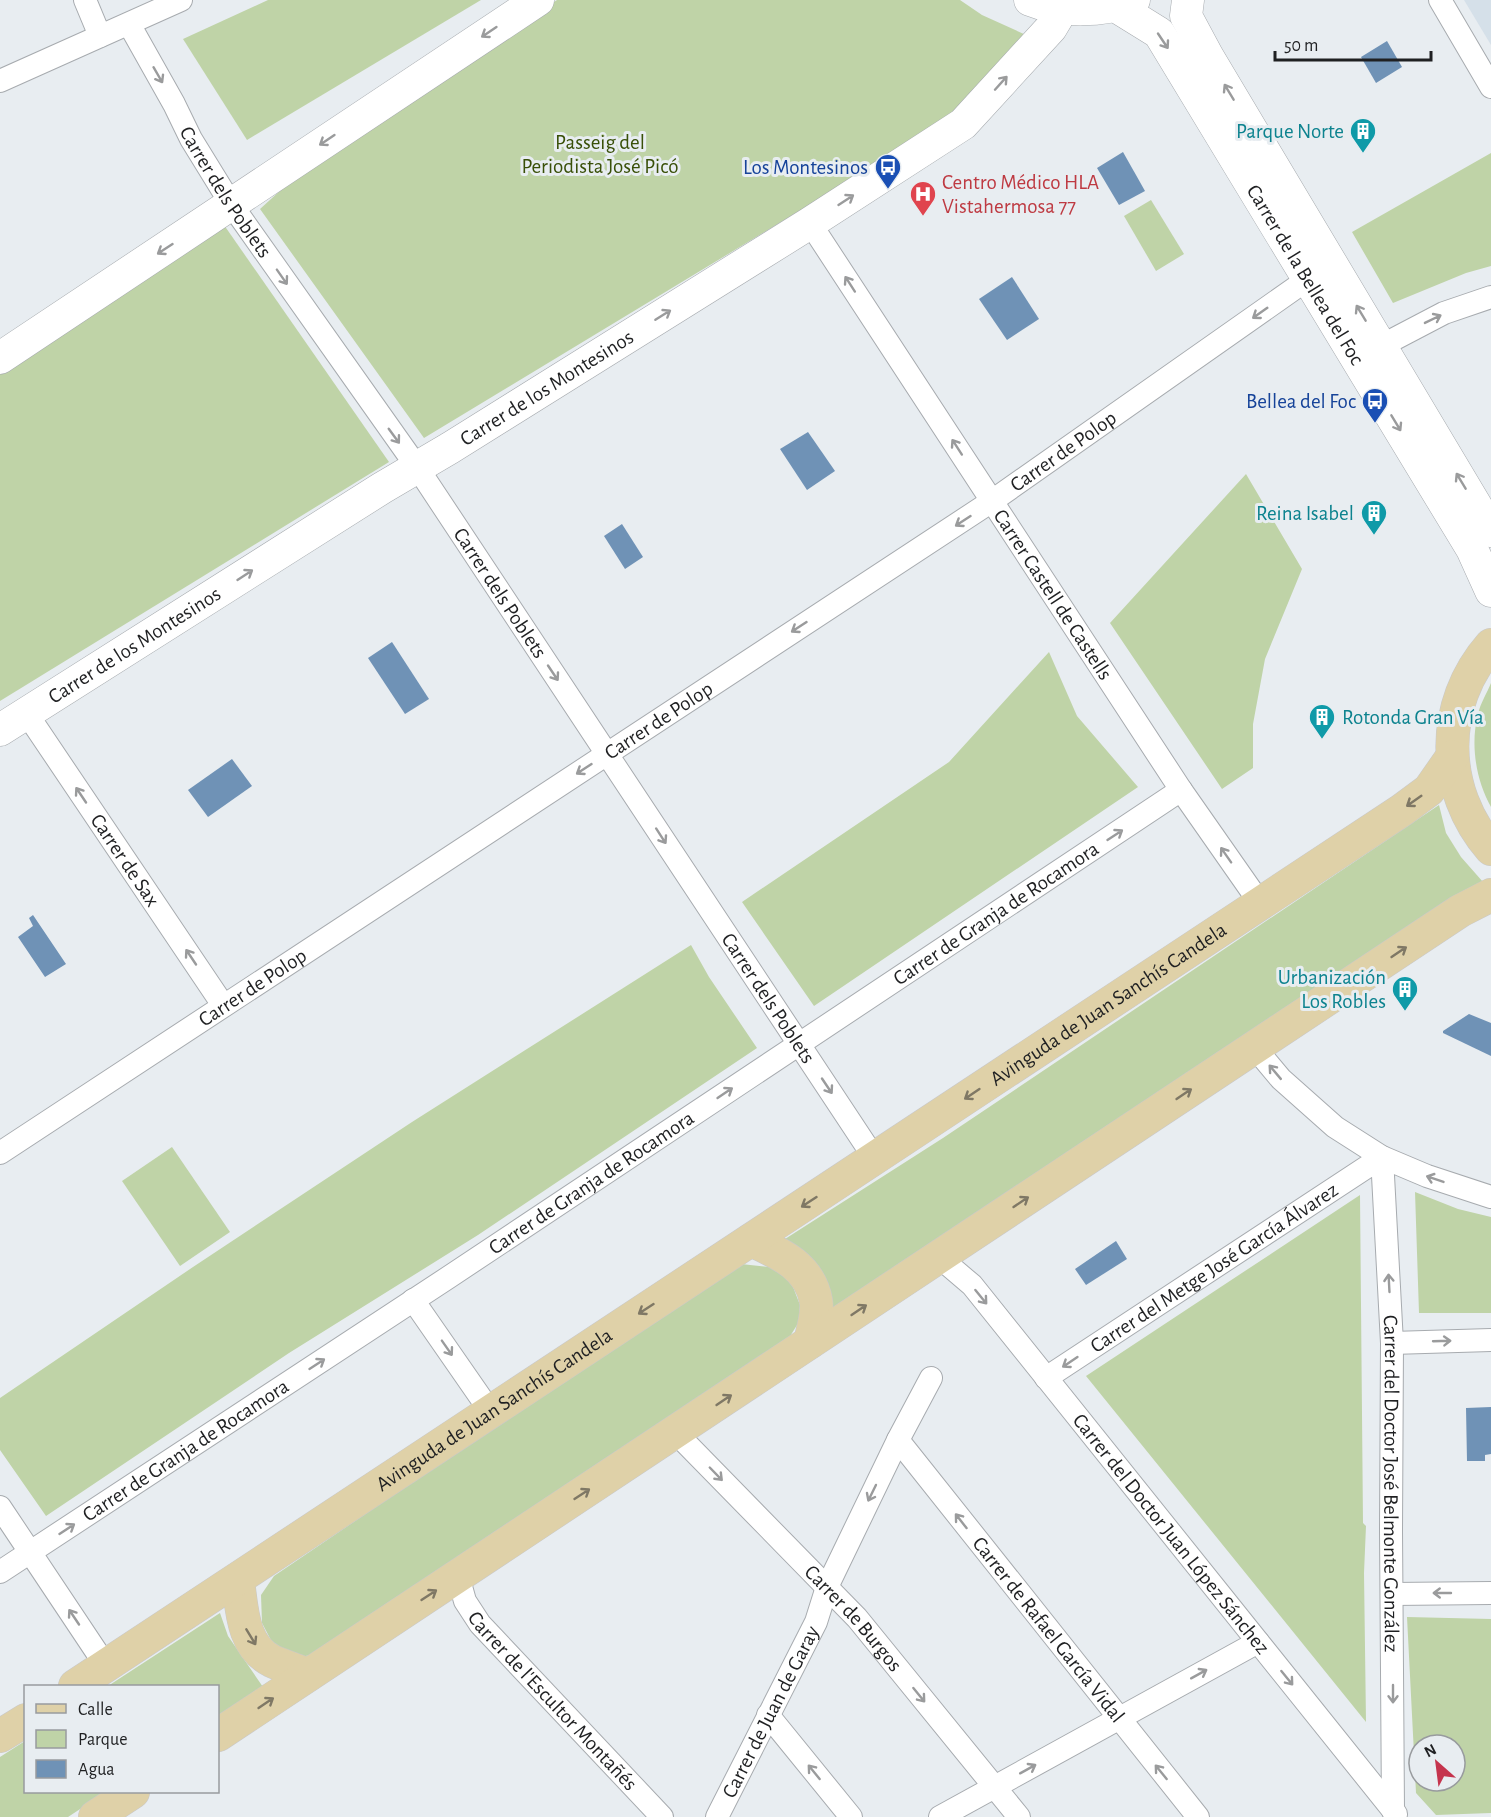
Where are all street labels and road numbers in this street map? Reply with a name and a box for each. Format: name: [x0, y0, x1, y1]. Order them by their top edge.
street label: Carrer dels Poblets: [176, 123, 276, 261]
street label: Carrer de la Bellea del Foc: [1243, 181, 1368, 368]
street label: Carrer de los Montesinos: [456, 326, 637, 449]
street label: Carrer de Polop: [1006, 407, 1120, 495]
street label: Carrer Castell de Castells: [990, 506, 1116, 684]
street label: Carrer dels Poblets: [450, 524, 551, 662]
street label: Carrer de los Montesinos: [44, 583, 224, 707]
street label: Carrer de Polop: [601, 677, 716, 763]
street label: Carrer de Sax: [87, 810, 164, 910]
street label: Carrer de Granja de Rocamora: [889, 837, 1102, 989]
street label: Avinguda de Juan Sanchís Candela: [986, 918, 1230, 1089]
street label: Carrer dels Poblets: [718, 929, 819, 1067]
street label: Carrer de Polop: [195, 944, 310, 1030]
street label: Carrer de Granja de Rocamora: [485, 1107, 698, 1258]
street label: Carrer del Metge José García Álvarez: [1086, 1179, 1341, 1356]
street label: Carrer del Doctor José Belmonte González: [1380, 1314, 1403, 1652]
street label: Avinguda de Juan Sanchís Candela: [372, 1324, 616, 1495]
street label: Carrer de Granja de Rocamora: [79, 1375, 293, 1525]
street label: Carrer del Doctor Juan López Sánchez: [1069, 1410, 1274, 1658]
street label: Carrer de Rafael García Vidal: [969, 1533, 1129, 1726]
street label: Carrer de Burgos: [801, 1561, 906, 1675]
street label: Carrer de l'Escultor Montañés: [464, 1607, 641, 1794]
street label: Carrer de Juan de Garay: [718, 1622, 823, 1801]

